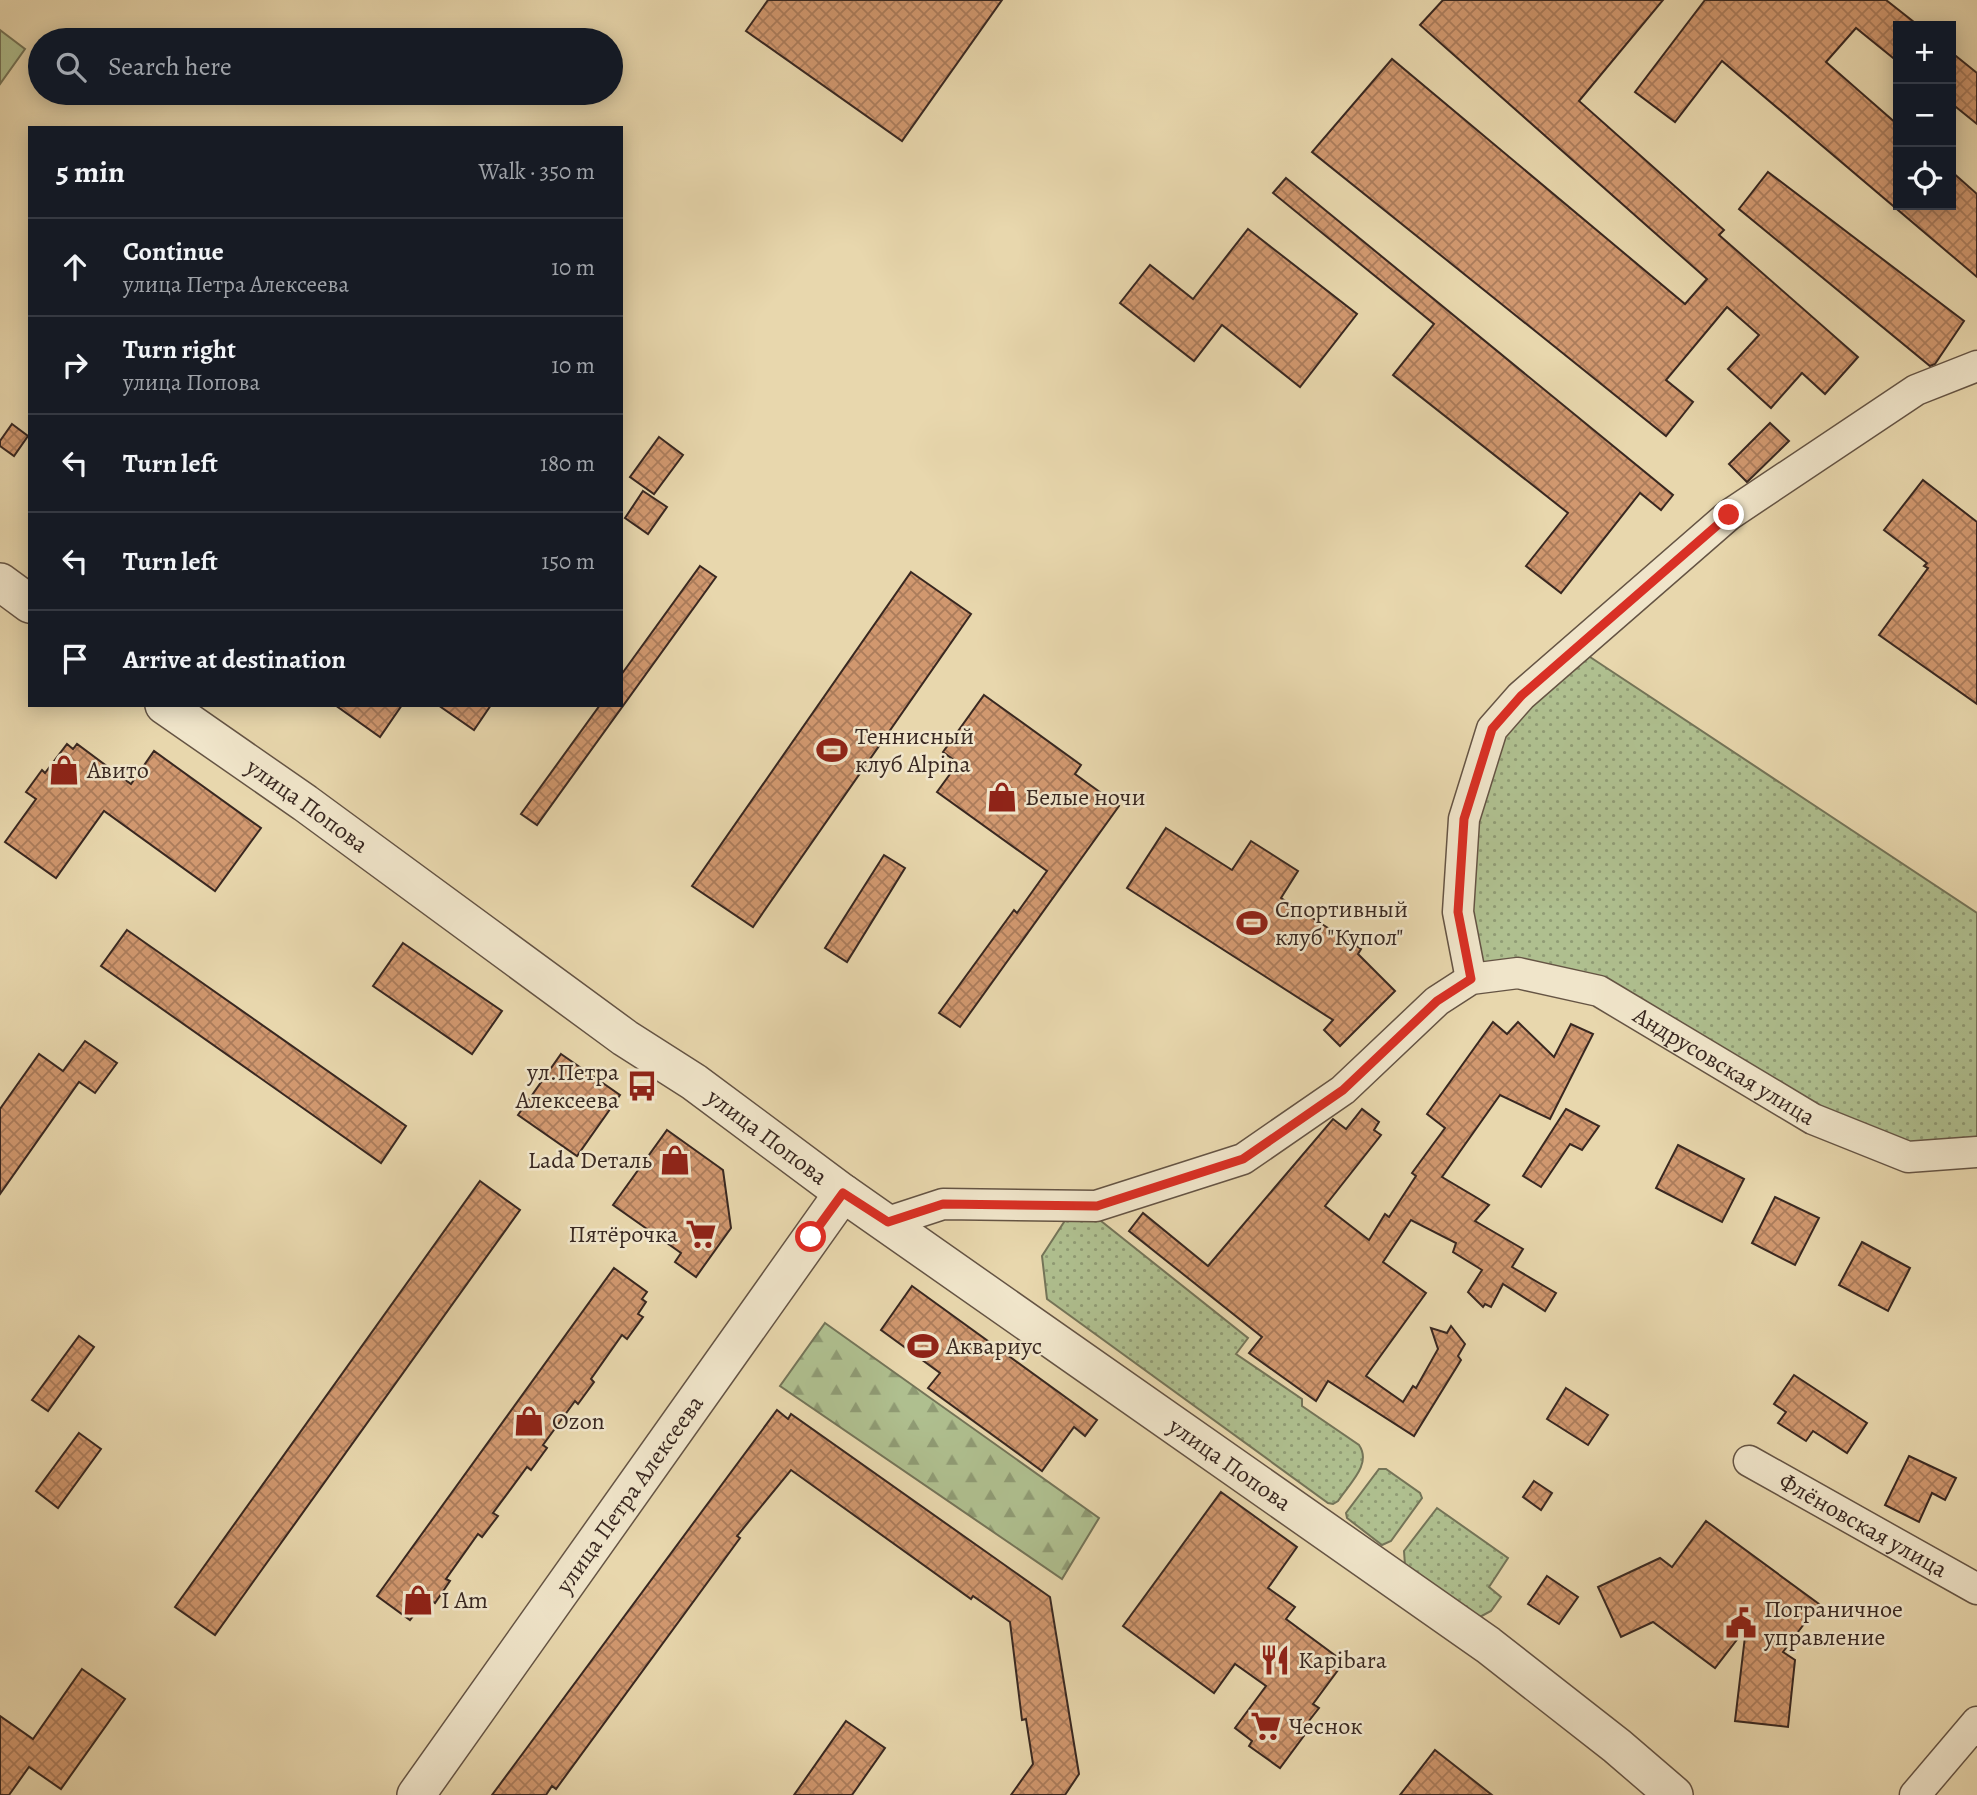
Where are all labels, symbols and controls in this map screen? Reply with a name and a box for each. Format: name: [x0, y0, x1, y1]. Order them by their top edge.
map controls: [1893, 21, 1956, 210]
button: +: [1893, 21, 1956, 84]
search box: [28, 28, 623, 105]
icon: search: [52, 48, 90, 86]
text: Search here: [108, 49, 232, 84]
button: −: [1893, 84, 1956, 147]
button: locate: [1893, 147, 1956, 210]
text: 5 min: [56, 152, 125, 192]
text: Walk · 350 m: [479, 156, 595, 187]
text: Continue: [123, 234, 224, 269]
icon: ahead: [56, 248, 94, 286]
text: 10 m: [551, 252, 595, 283]
text: улица Петра Алексеева: [123, 269, 349, 300]
text: Turn right: [123, 332, 236, 367]
icon: right: [56, 346, 94, 384]
text: 10 m: [551, 350, 595, 381]
text: улица Попова: [123, 367, 260, 398]
icon: left: [56, 444, 94, 482]
text: Turn left: [123, 446, 218, 481]
text: 180 m: [540, 448, 595, 479]
route end: [1713, 499, 1744, 530]
icon: left: [56, 542, 94, 580]
text: Turn left: [123, 544, 218, 579]
text: 150 m: [541, 546, 595, 577]
icon: arrive: [56, 640, 94, 678]
text: Arrive at destination: [123, 642, 346, 677]
place label: Теннисный клуб Alpina: [855, 720, 974, 780]
sports icon: Теннисный клуб Alpina: [815, 733, 849, 767]
street label: улица Попова: [239, 750, 375, 860]
shop icon: Авито: [47, 753, 81, 787]
place label: Авито: [86, 754, 149, 786]
shop icon: Белые ночи: [985, 780, 1019, 814]
place label: Белые ночи: [1025, 781, 1146, 813]
place label: Спортивный клуб "Купол": [1275, 893, 1408, 953]
sports icon: Спортивный клуб "Купол": [1235, 906, 1269, 940]
street label: Андрусовская улица: [1626, 999, 1821, 1133]
place label: ул.Петра Алексеева: [515, 1056, 619, 1116]
bus stop icon: ул.Петра Алексеева: [625, 1069, 659, 1103]
street label: улица Попова: [700, 1080, 834, 1192]
shop icon: Lada Dеталь: [658, 1143, 692, 1177]
place label: Lada Dеталь: [528, 1144, 652, 1176]
supermarket icon: Пятёрочка: [684, 1217, 718, 1251]
place label: Пятёрочка: [568, 1218, 678, 1250]
route start: [795, 1221, 826, 1252]
sports icon: Аквариус: [906, 1329, 940, 1363]
place label: Аквариус: [945, 1330, 1042, 1362]
street label: улица Петра Алексеева: [548, 1388, 711, 1600]
shop icon: Ozon: [512, 1404, 546, 1438]
place label: Ozon: [552, 1405, 605, 1437]
street label: улица Попова: [1161, 1410, 1298, 1518]
street label: Флёновская улица: [1773, 1465, 1953, 1585]
shop icon: I Am: [401, 1583, 435, 1617]
place label: I Am: [441, 1584, 488, 1616]
place label: Пограничное управление: [1763, 1593, 1903, 1653]
public building icon: Пограничное управление: [1724, 1606, 1758, 1640]
restaurant icon: Kapibara: [1258, 1643, 1292, 1677]
place label: Kapibara: [1298, 1644, 1388, 1676]
supermarket icon: Чеснок: [1249, 1709, 1283, 1743]
place label: Чеснок: [1289, 1710, 1363, 1742]

